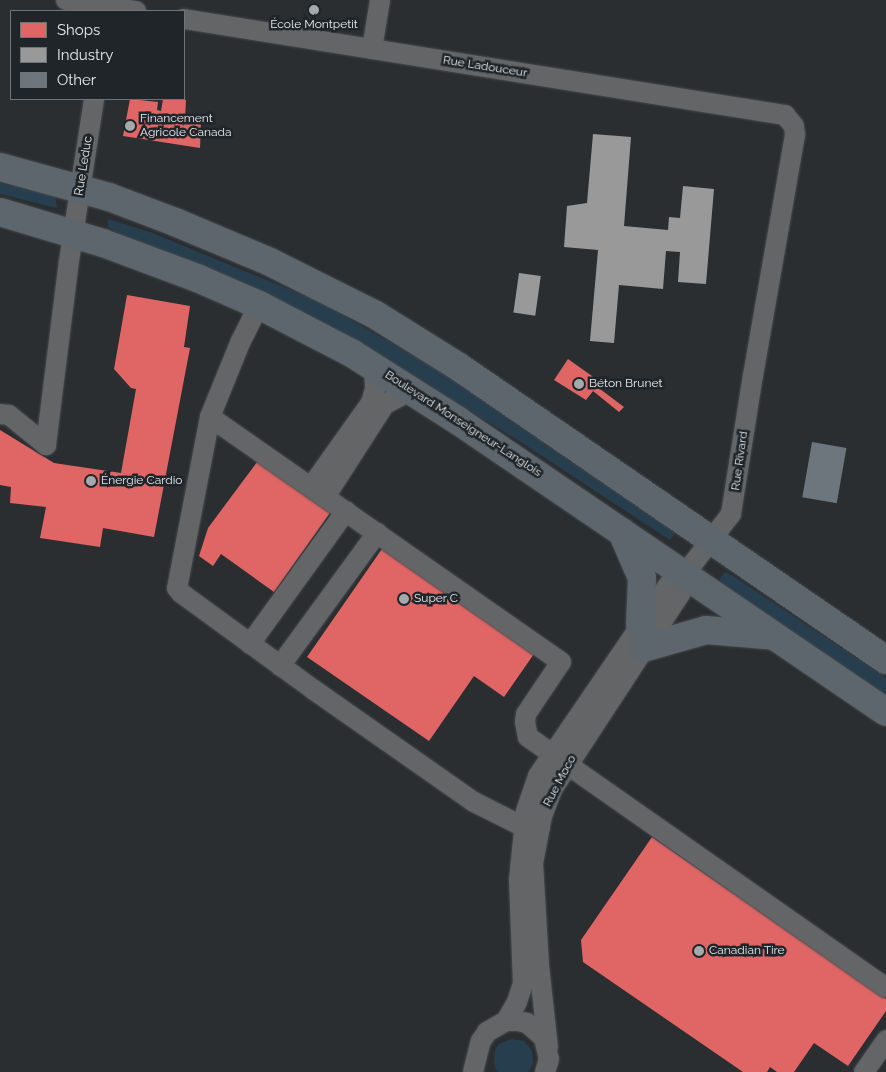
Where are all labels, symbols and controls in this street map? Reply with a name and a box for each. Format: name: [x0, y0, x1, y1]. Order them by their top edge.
marker: École Montpetit: [308, 4, 320, 16]
legend: [10, 10, 185, 100]
place label: École Montpetit: [270, 18, 358, 32]
text: Shops: [57, 21, 100, 39]
text: Industry: [57, 46, 113, 64]
street label: Rue Ladouceur: [442, 53, 528, 81]
text: Other: [57, 71, 96, 89]
place label: Financement Agricole Canada: [140, 112, 232, 140]
marker: Financement Agricole Canada: [124, 120, 136, 132]
street label: Rue Leduc: [72, 135, 96, 197]
street label: Boulevard Monseigneur-Langlois: [382, 368, 544, 480]
place label: Béton Brunet: [589, 377, 662, 391]
marker: Béton Brunet: [573, 378, 585, 390]
street label: Rue Rivard: [729, 430, 751, 492]
place label: Énergie Cardio: [101, 474, 183, 488]
marker: Énergie Cardio: [85, 475, 97, 487]
place label: Super C: [414, 592, 458, 606]
marker: Super C: [398, 593, 410, 605]
street label: Rue Moco: [540, 753, 580, 809]
place label: Canadian Tire: [709, 944, 785, 958]
marker: Canadian Tire: [693, 945, 705, 957]

